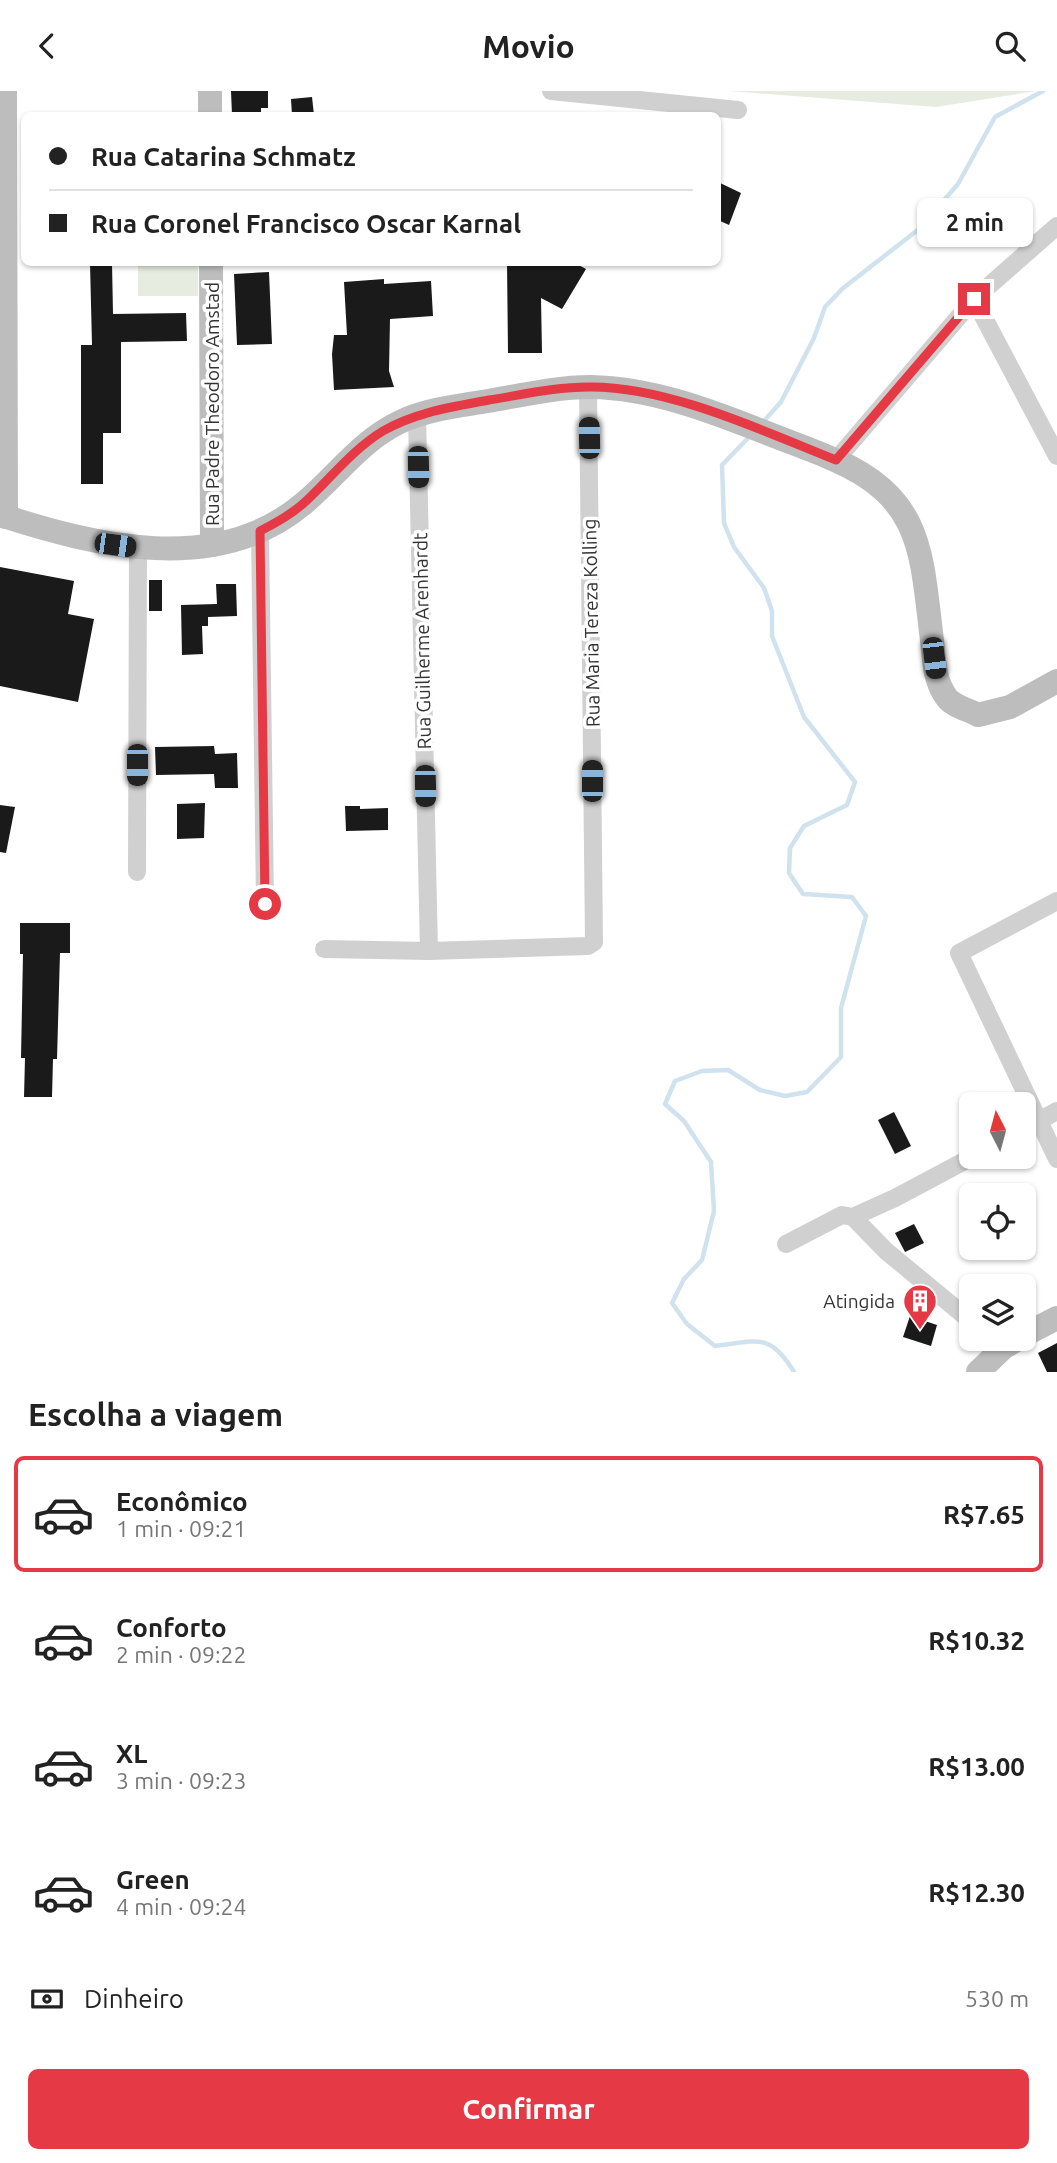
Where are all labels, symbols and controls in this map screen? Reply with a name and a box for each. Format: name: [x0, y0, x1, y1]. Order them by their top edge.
icon: back: [28, 27, 66, 65]
icon: search: [991, 27, 1029, 65]
text: Movio: [482, 28, 575, 64]
text: Rua Catarina Schmatz: [91, 142, 356, 171]
callout: 2 min: [916, 197, 1032, 247]
text: Rua Coronel Francisco Oscar Karnal: [91, 209, 521, 238]
text: 2 min: [946, 210, 1004, 235]
street label: Rua Padre Theodoro Amstad: [201, 282, 223, 526]
route end: [958, 283, 990, 315]
car: [579, 417, 600, 459]
car: [408, 446, 429, 488]
street label: Rua Maria Tereza Kolling: [578, 519, 604, 727]
car: [93, 532, 138, 558]
street label: Rua Guilherme Arenhardt: [409, 532, 435, 750]
car: [922, 636, 947, 680]
car: [127, 744, 148, 786]
car: [582, 760, 603, 802]
car: [415, 765, 436, 807]
route start: [249, 888, 281, 920]
north arrow: [959, 1092, 1036, 1169]
map controls: [959, 1092, 1036, 1351]
button: locate: [959, 1183, 1036, 1260]
button: layers: [959, 1274, 1036, 1351]
building icon: Atingida: [901, 1282, 939, 1331]
place label: Atingida: [823, 1290, 895, 1312]
text: Escolha a viagem: [28, 1396, 283, 1432]
icon: car: [32, 1483, 95, 1546]
text: Econômico: [116, 1487, 248, 1516]
text: R$7.65: [943, 1500, 1025, 1529]
text: 1 min · 09:21: [116, 1516, 247, 1541]
icon: car: [32, 1609, 95, 1672]
text: Conforto: [116, 1613, 227, 1642]
text: R$10.32: [928, 1626, 1025, 1655]
text: 2 min · 09:22: [116, 1642, 247, 1667]
icon: car: [32, 1735, 95, 1798]
text: XL: [116, 1739, 147, 1768]
text: R$13.00: [928, 1752, 1025, 1781]
text: 3 min · 09:23: [116, 1768, 247, 1793]
icon: car: [32, 1861, 95, 1924]
text: Green: [116, 1865, 190, 1894]
text: R$12.30: [928, 1878, 1025, 1907]
text: 4 min · 09:24: [116, 1894, 247, 1919]
icon: cash: [28, 1980, 66, 2018]
text: Dinheiro: [84, 1984, 184, 2013]
text: 530 m: [965, 1986, 1029, 2011]
button: Confirmar: [28, 2069, 1029, 2149]

